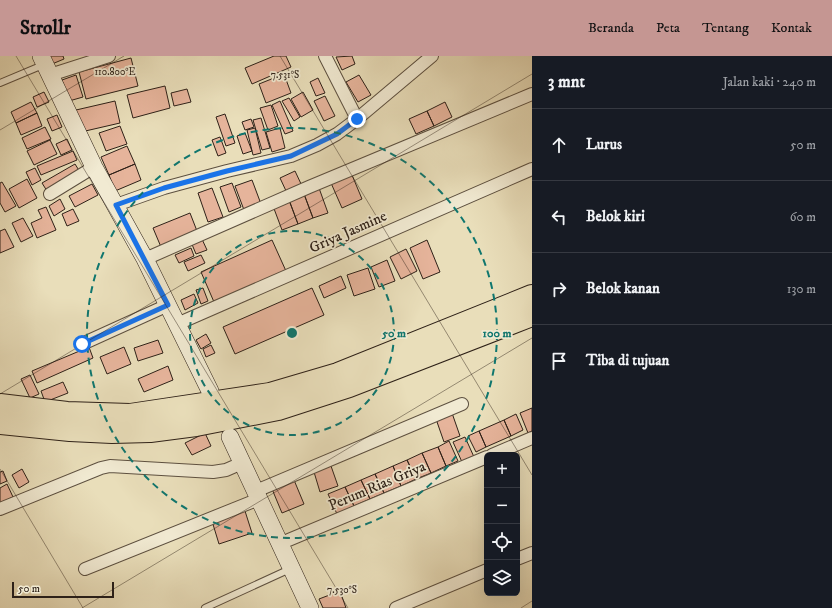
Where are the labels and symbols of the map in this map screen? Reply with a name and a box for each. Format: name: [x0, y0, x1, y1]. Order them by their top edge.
text: 110.800°E: [94, 66, 136, 78]
text: 7.531°S: [271, 69, 299, 81]
route end: [348, 110, 366, 128]
street label: Griya Jasmine: [306, 206, 390, 258]
centre of rings: [285, 326, 299, 340]
text: 50 m: [381, 326, 406, 341]
text: 100 m: [483, 326, 511, 341]
route start: [73, 335, 91, 353]
street label: Perum Rias Griya: [325, 457, 429, 515]
scale bar: [12, 580, 114, 599]
text: 7.530°S: [327, 584, 357, 596]

